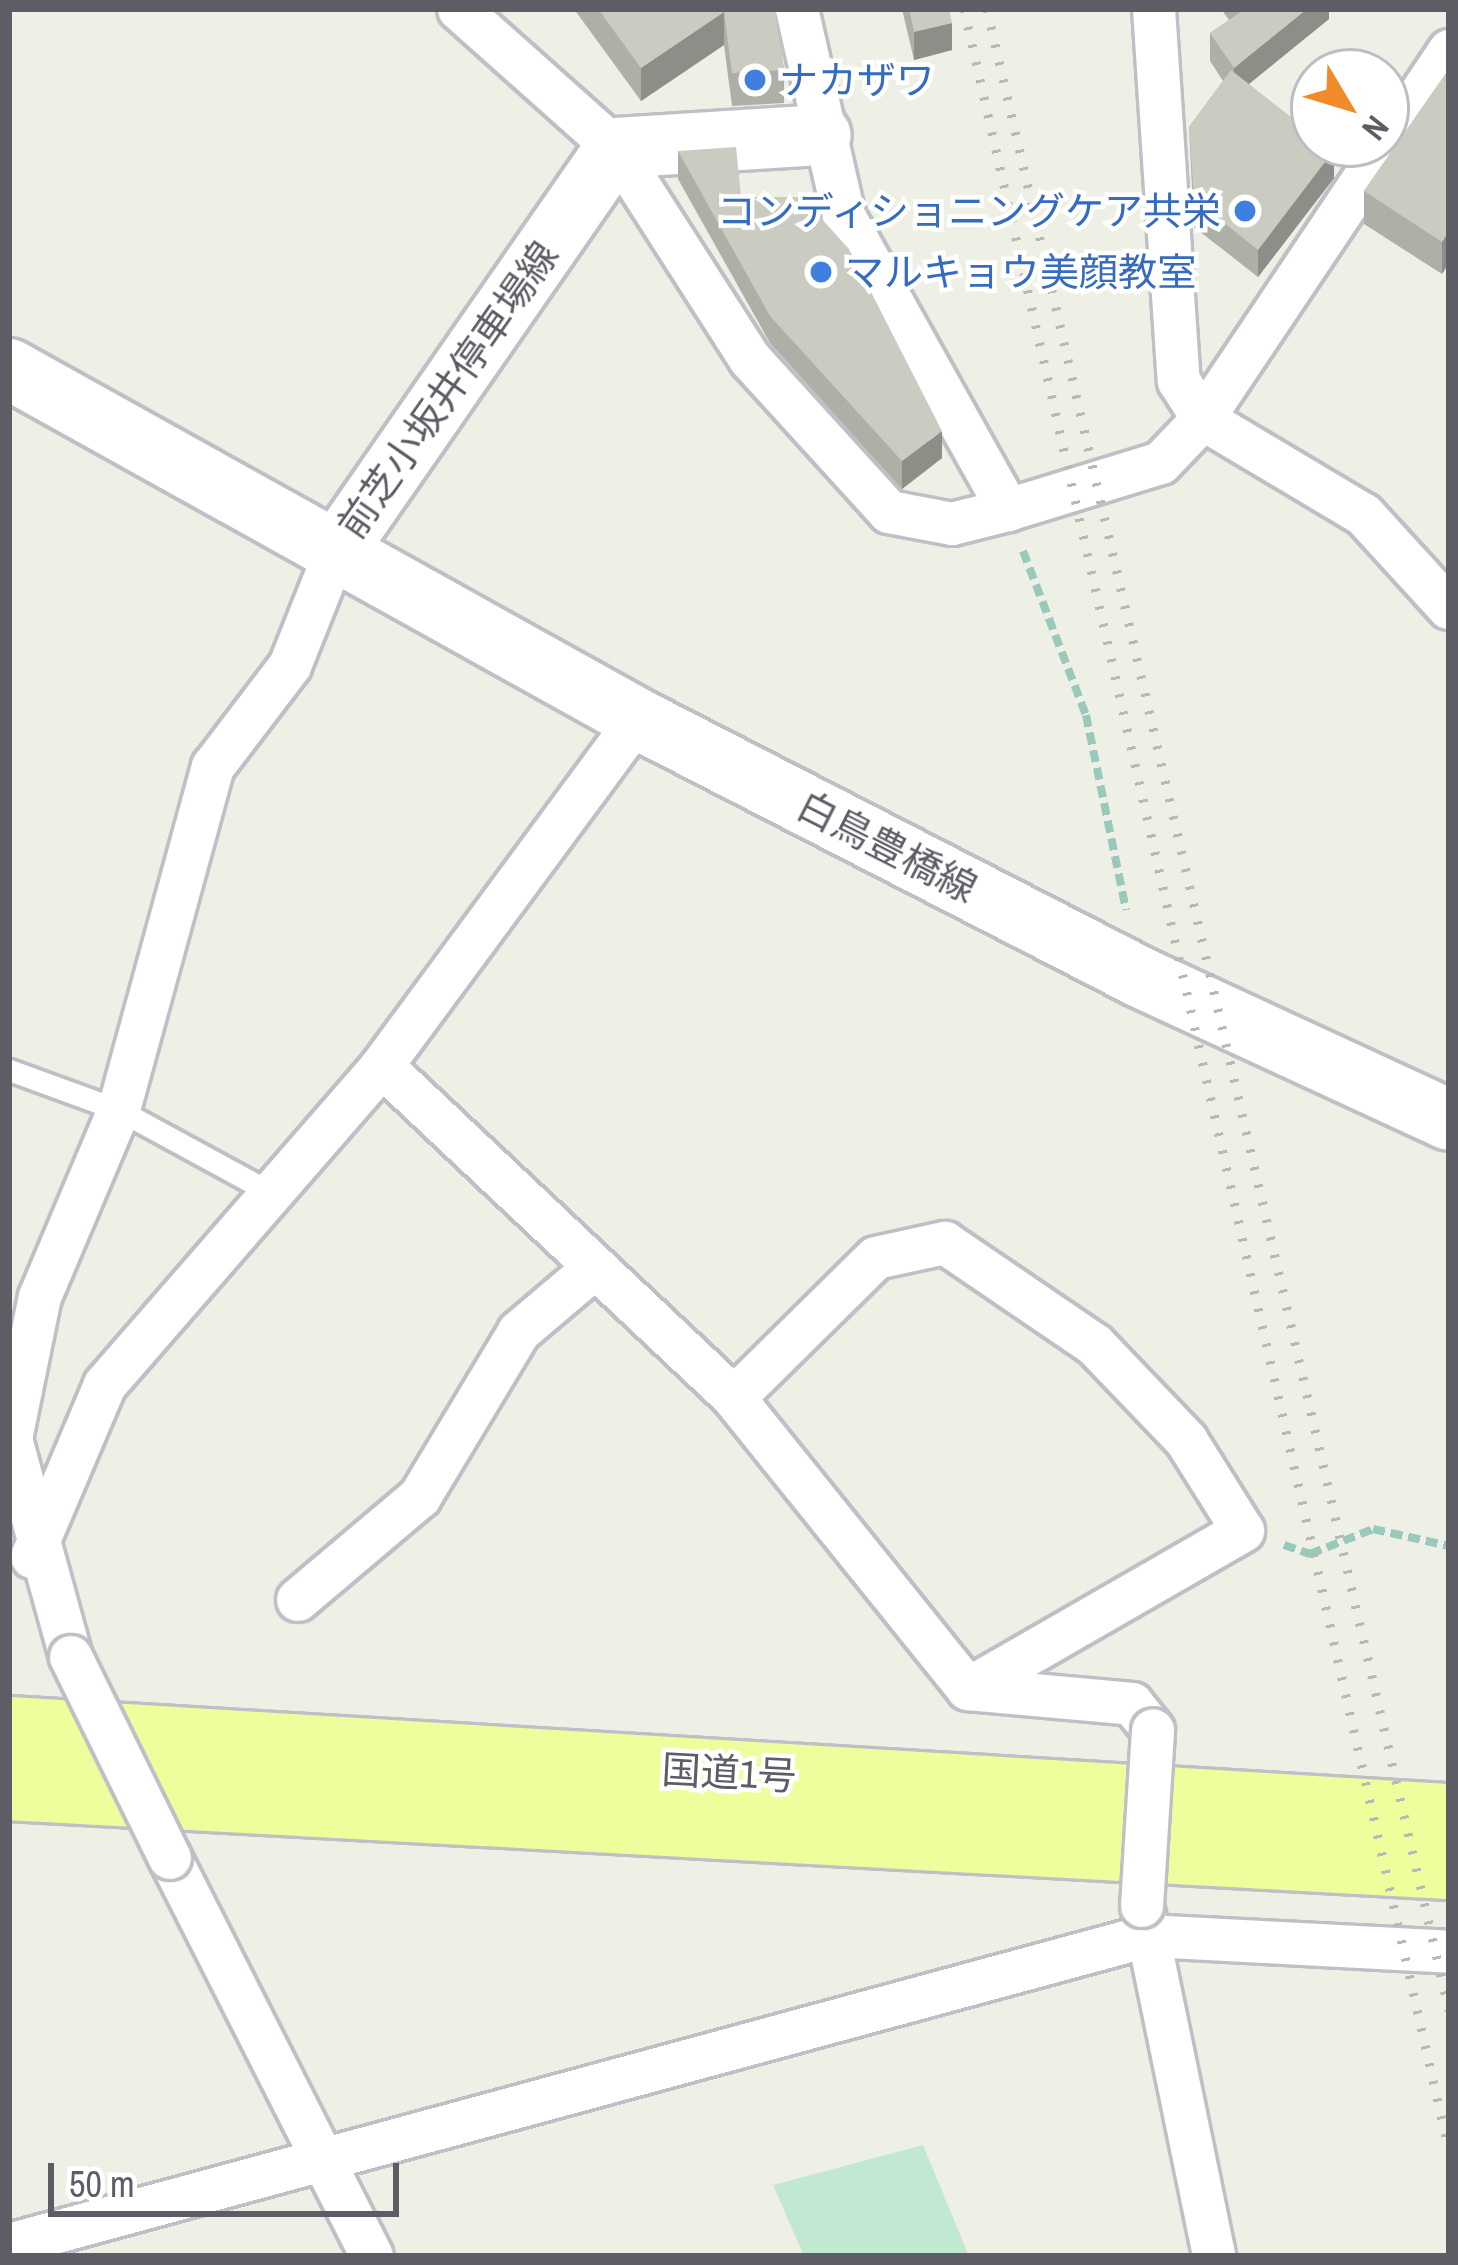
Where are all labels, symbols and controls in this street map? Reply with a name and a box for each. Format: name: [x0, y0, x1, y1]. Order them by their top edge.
north arrow: [1290, 48, 1410, 168]
place label: ナカザワ: [779, 57, 935, 103]
marker: ナカザワ: [742, 67, 768, 93]
text: N: [1353, 107, 1399, 150]
place label: コンディショニングケア共栄: [714, 188, 1221, 234]
marker: コンディショニングケア共栄: [1232, 198, 1258, 224]
street label: 前芝小坂井停車場線: [328, 233, 568, 547]
place label: マルキョウ美顔教室: [845, 249, 1196, 295]
marker: マルキョウ美顔教室: [808, 259, 834, 285]
street label: 白鳥豊橋線: [790, 782, 984, 912]
street label: 国道1号: [660, 1746, 798, 1800]
scale bar: [54, 2139, 405, 2213]
text: 50 m: [69, 2160, 135, 2208]

